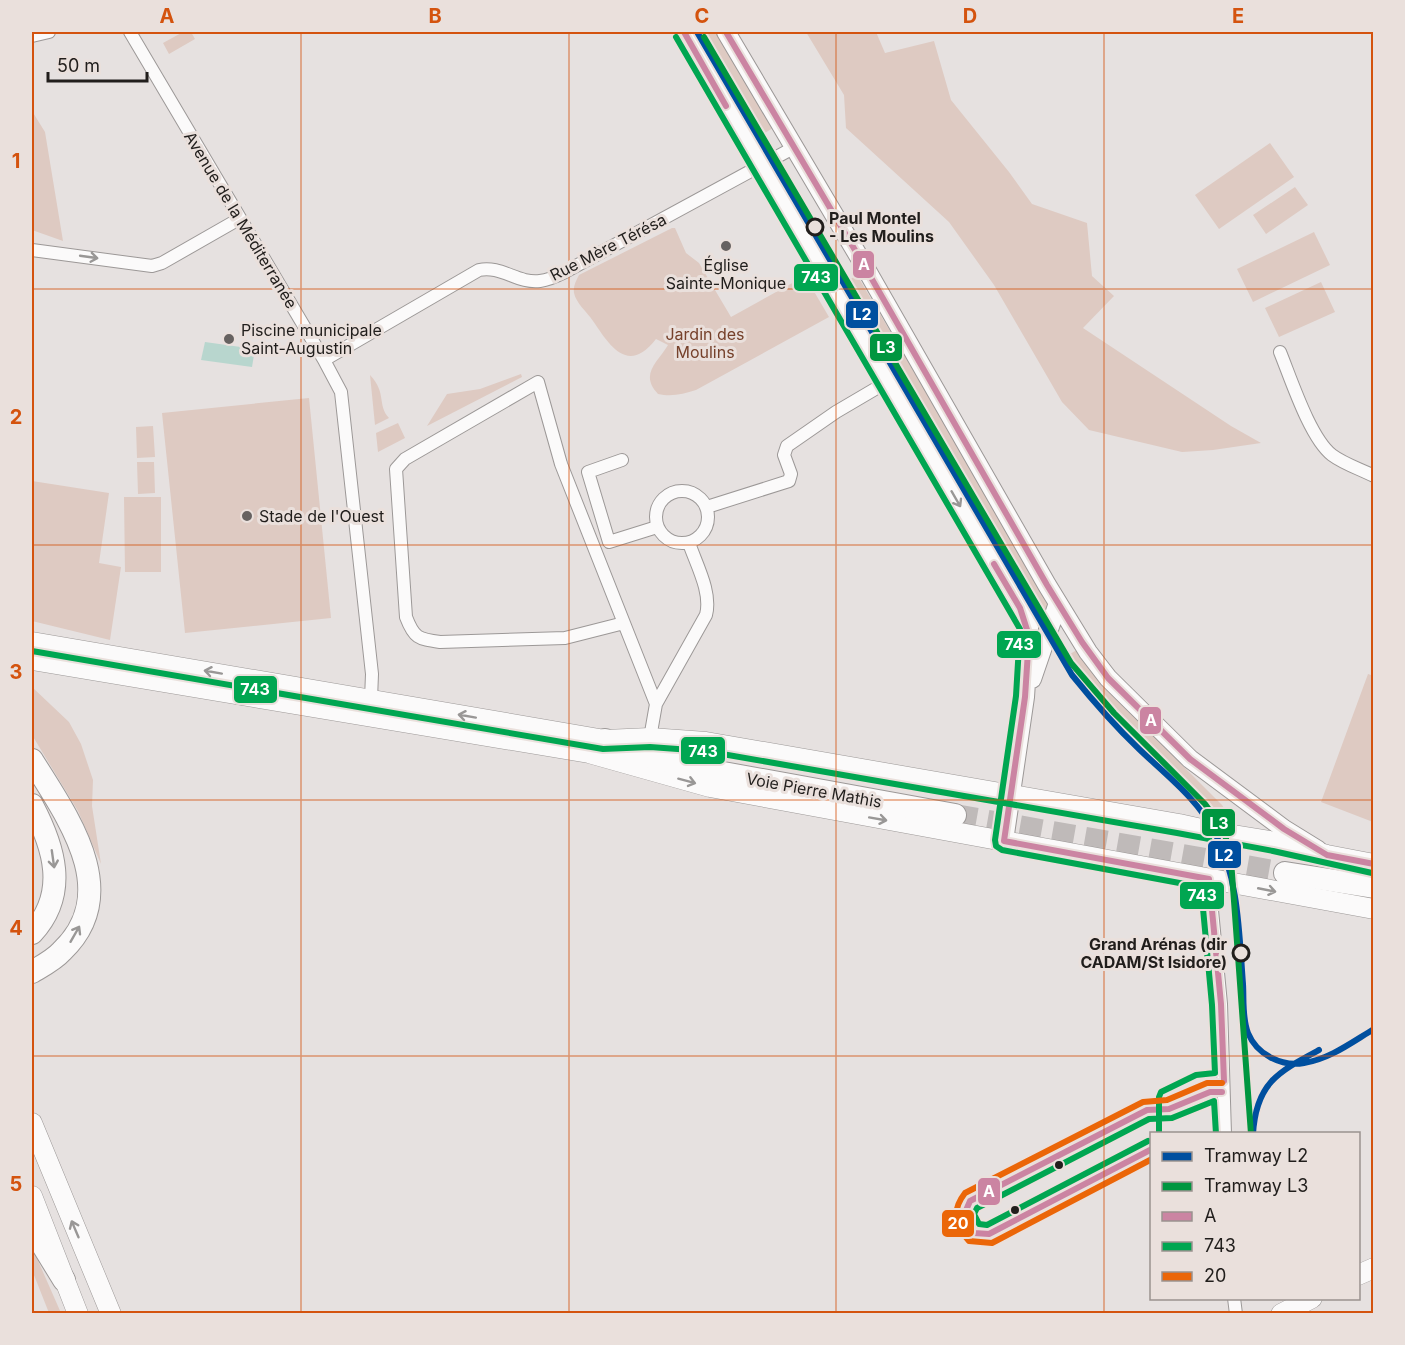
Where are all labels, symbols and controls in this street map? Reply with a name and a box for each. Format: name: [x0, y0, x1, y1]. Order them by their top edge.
text: A: [160, 4, 175, 28]
text: B: [428, 4, 442, 28]
text: C: [695, 4, 709, 28]
text: D: [963, 4, 977, 28]
text: E: [1232, 4, 1244, 28]
scale bar: [48, 45, 147, 83]
text: 50 m: [57, 55, 100, 76]
street label: Avenue de la Méditerranée: [180, 128, 302, 312]
text: 1: [12, 149, 20, 173]
place label: Paul Montel - Les Moulins: [829, 208, 934, 246]
street label: Rue Mère Térésa: [546, 209, 670, 285]
marker: Paul Montel - Les Moulins: [806, 218, 824, 236]
marker: Église Sainte-Monique: [719, 239, 733, 253]
line badge: A: [852, 250, 875, 279]
one-way arrow: [79, 252, 99, 263]
text: A: [858, 254, 870, 274]
place label: Église Sainte-Monique: [666, 255, 786, 293]
line badge: 743: [793, 263, 839, 292]
text: 743: [801, 267, 831, 287]
line badge: L2: [845, 300, 879, 329]
text: L2: [852, 304, 872, 324]
place label: Piscine municipale Saint-Augustin: [241, 320, 382, 358]
park label: Jardin des Moulins: [665, 324, 745, 362]
marker: Piscine municipale Saint-Augustin: [222, 332, 236, 346]
line badge: L3: [869, 333, 903, 362]
text: L3: [876, 337, 896, 357]
text: 2: [10, 405, 22, 429]
one-way arrow: [951, 490, 962, 508]
place label: Stade de l'Ouest: [259, 506, 384, 526]
marker: Stade de l'Ouest: [240, 509, 254, 523]
line badge: 743: [996, 630, 1042, 659]
text: 743: [1004, 634, 1034, 654]
text: 3: [10, 660, 22, 684]
one-way arrow: [204, 666, 224, 677]
line badge: 743: [233, 675, 278, 704]
text: 743: [240, 679, 270, 699]
line badge: A: [1139, 706, 1162, 735]
one-way arrow: [458, 710, 478, 721]
text: A: [1145, 710, 1157, 730]
line badge: 743: [680, 736, 726, 765]
text: 743: [688, 741, 718, 761]
street label: Voie Pierre Mathis: [745, 768, 883, 812]
one-way arrow: [677, 776, 696, 787]
line badge: L3: [1201, 808, 1236, 837]
text: L3: [1209, 813, 1229, 833]
one-way arrow: [868, 814, 888, 825]
line badge: L2: [1207, 840, 1242, 869]
text: L2: [1214, 845, 1234, 865]
one-way arrow: [48, 848, 59, 868]
line badge: 743: [1179, 881, 1225, 910]
text: 743: [1187, 885, 1217, 905]
one-way arrow: [1256, 885, 1276, 896]
text: 4: [9, 916, 23, 940]
one-way arrow: [70, 926, 81, 944]
place label: Grand Arénas (dir CADAM/St Isidore): [1080, 934, 1227, 972]
marker: Grand Arénas (dir CADAM/St Isidore): [1232, 944, 1250, 962]
legend: [1150, 1132, 1360, 1300]
text: Tramway L2: [1204, 1145, 1308, 1166]
unlabelled marker: [1053, 1159, 1065, 1171]
text: 5: [10, 1172, 22, 1196]
text: Tramway L3: [1204, 1175, 1308, 1196]
line badge: A: [977, 1177, 1001, 1206]
text: A: [983, 1181, 995, 1201]
unlabelled marker: [1009, 1204, 1021, 1216]
text: A: [1204, 1205, 1216, 1226]
line badge: 20: [941, 1209, 975, 1238]
text: 20: [948, 1213, 969, 1233]
one-way arrow: [69, 1220, 80, 1238]
text: 743: [1204, 1235, 1236, 1256]
text: 20: [1204, 1265, 1226, 1286]

